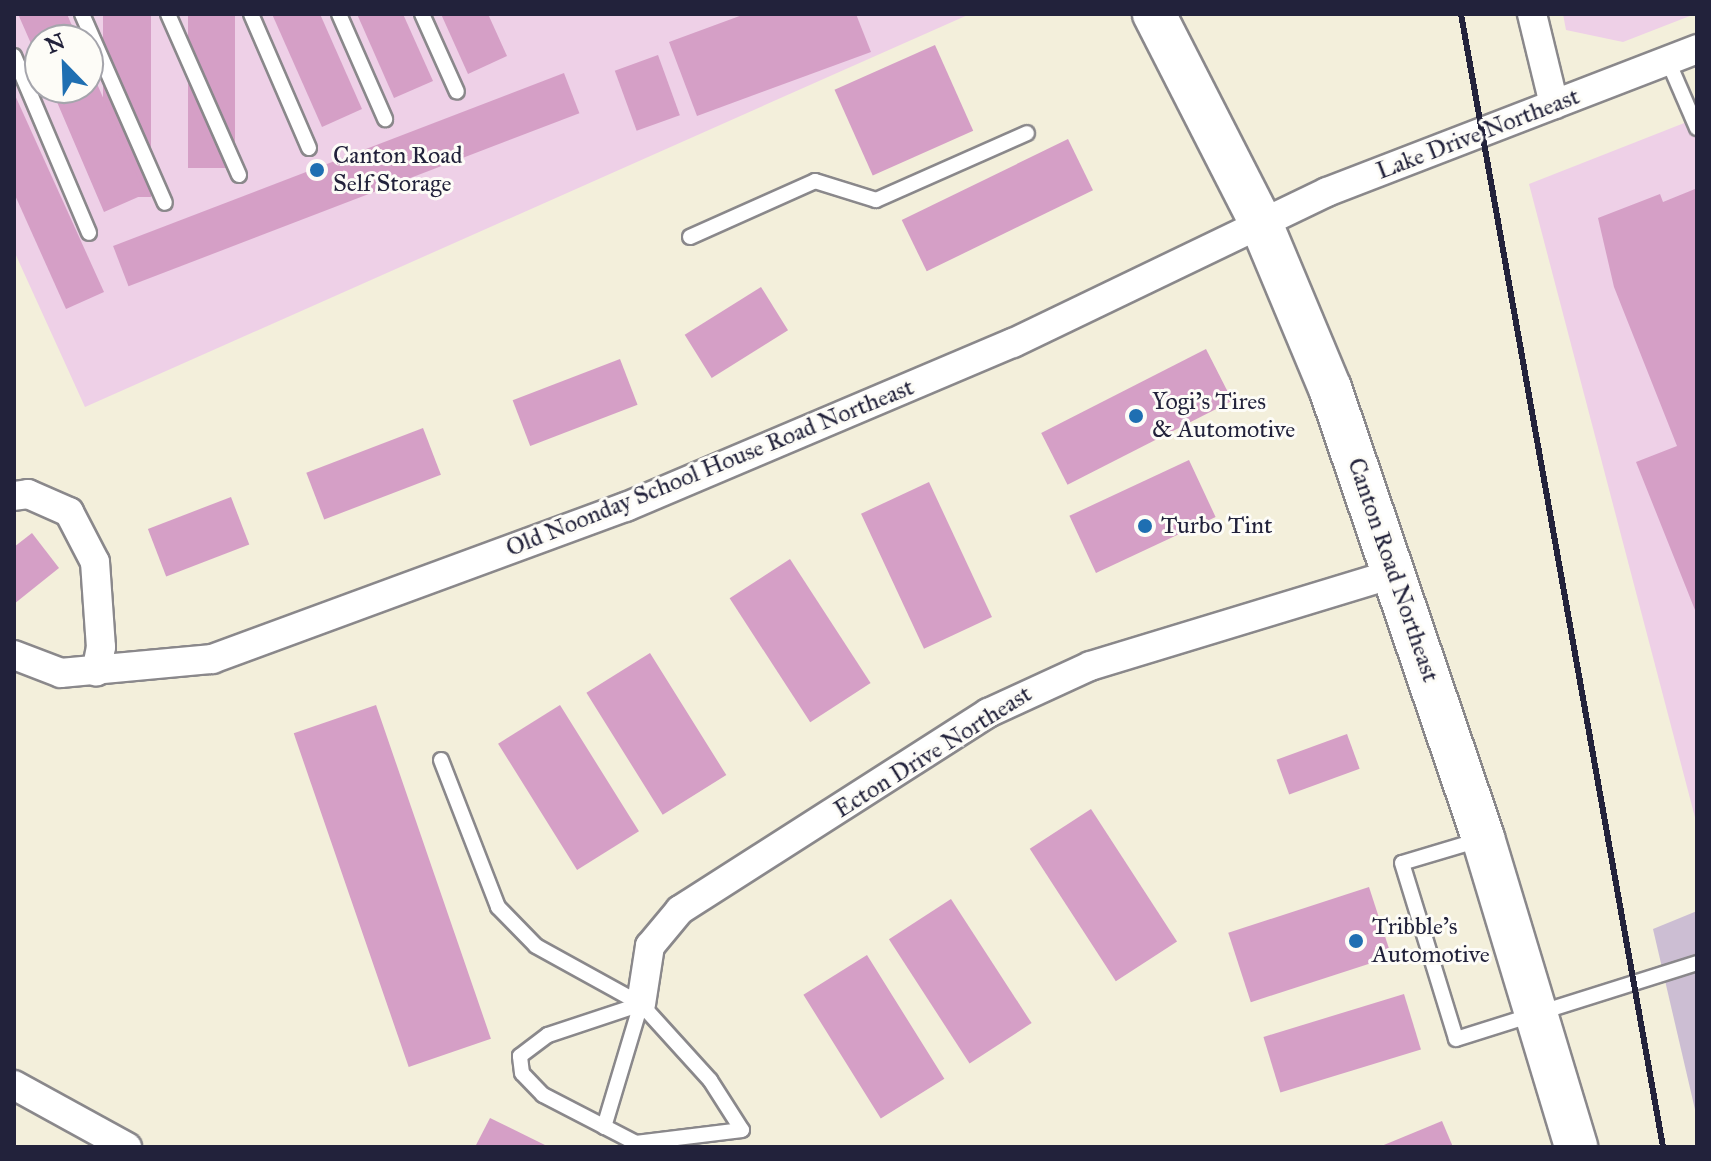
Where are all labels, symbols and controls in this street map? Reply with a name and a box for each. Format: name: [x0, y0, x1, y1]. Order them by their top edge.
north arrow: [24, 24, 104, 104]
text: N: [41, 27, 69, 59]
street label: Lake Drive Northeast: [1373, 82, 1583, 186]
place label: Canton Road Self Storage: [333, 142, 462, 198]
marker: Canton Road Self Storage: [308, 161, 326, 179]
street label: Old Noonday School House Road Northeast: [502, 373, 918, 563]
place label: Yogi's Tires & Automotive: [1152, 388, 1295, 444]
marker: Yogi's Tires & Automotive: [1127, 407, 1145, 425]
street label: Canton Road Northeast: [1341, 454, 1445, 686]
place label: Turbo Tint: [1161, 512, 1272, 540]
marker: Turbo Tint: [1136, 517, 1154, 535]
street label: Ecton Drive Northeast: [829, 680, 1037, 824]
place label: Tribble's Automotive: [1372, 913, 1490, 969]
marker: Tribble's Automotive: [1347, 932, 1365, 950]

